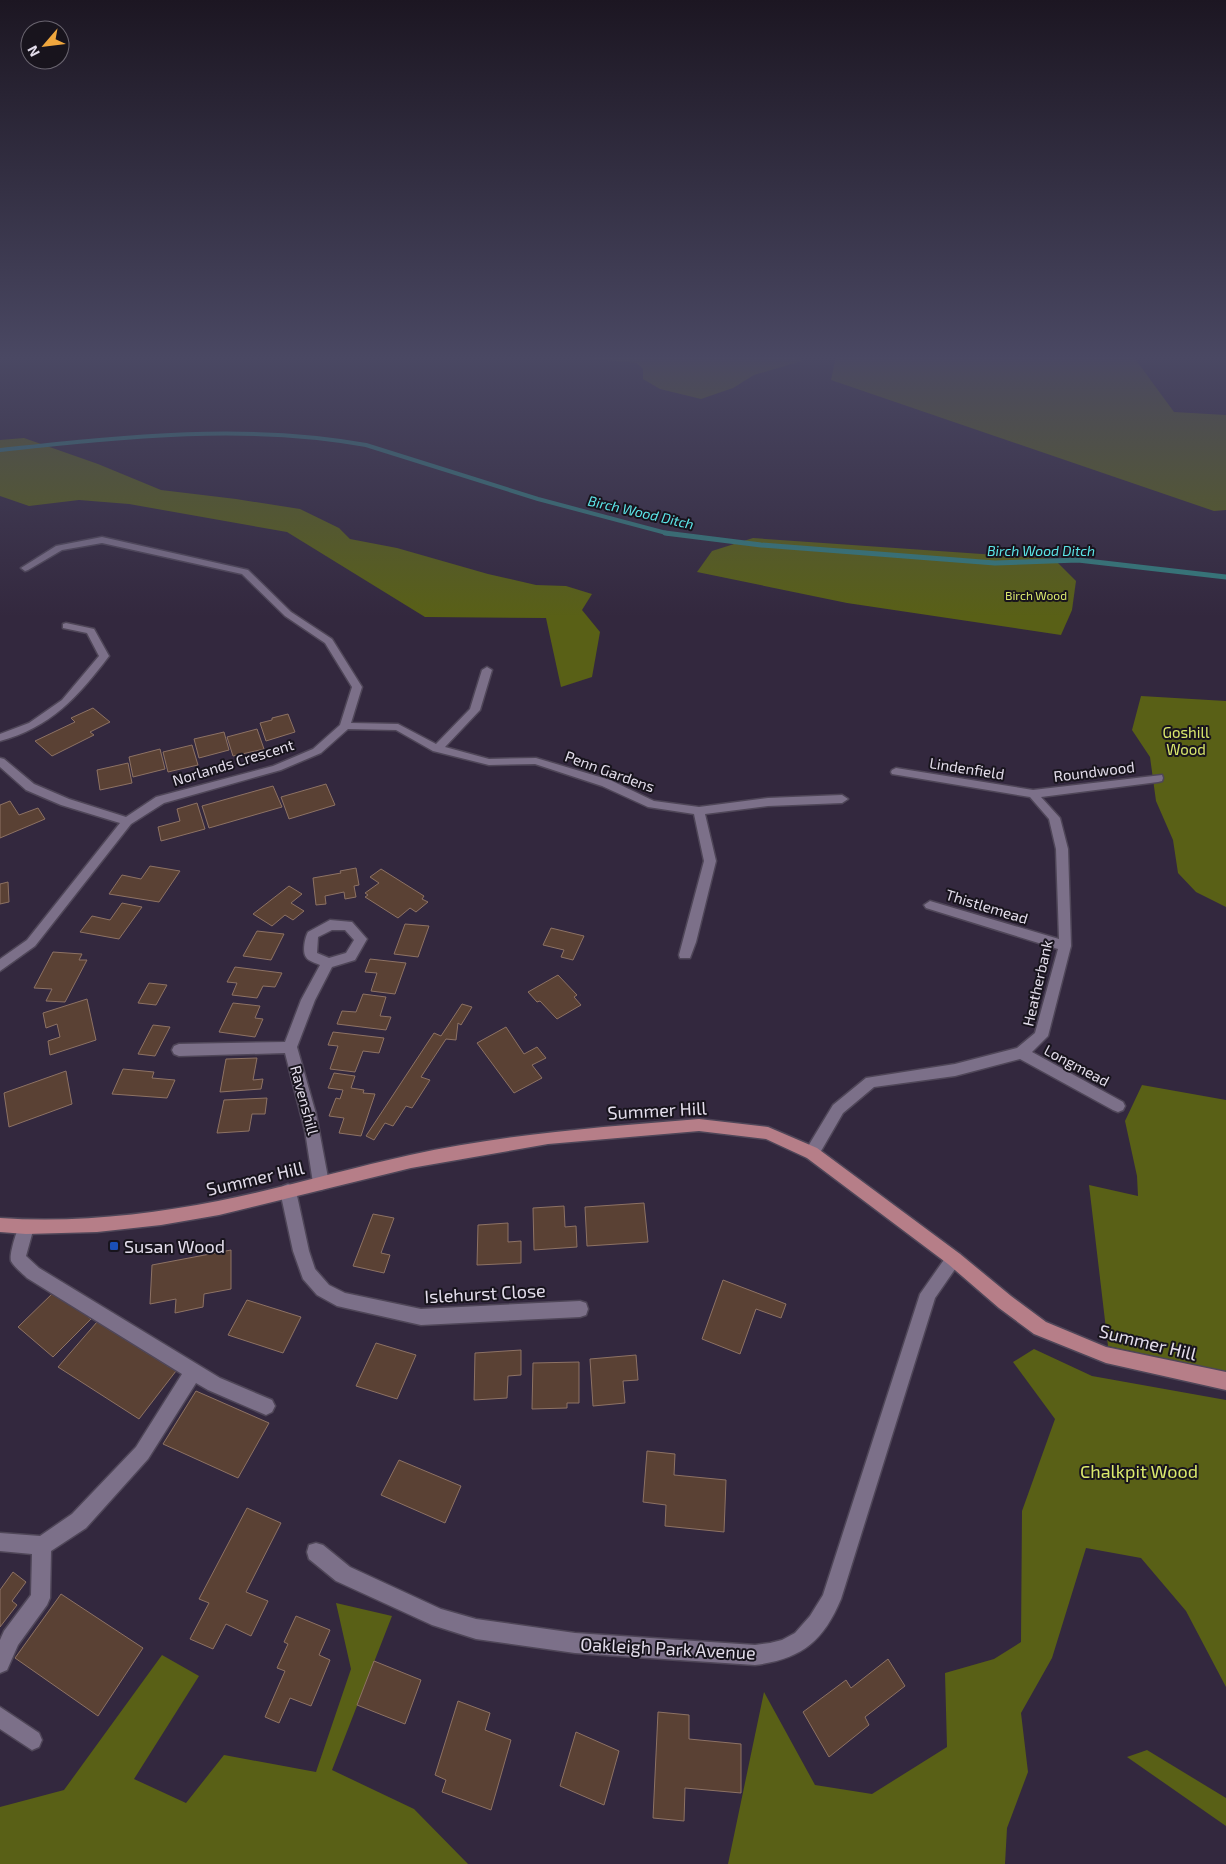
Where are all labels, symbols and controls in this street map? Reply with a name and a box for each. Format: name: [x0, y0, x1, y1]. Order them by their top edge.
north arrow: [20, 20, 70, 70]
text: N: [23, 43, 43, 60]
water label: Birch Wood Ditch: [586, 492, 696, 532]
water label: Birch Wood Ditch: [987, 542, 1095, 559]
park label: Birch Wood: [1005, 588, 1067, 602]
park label: Goshill Wood: [1163, 723, 1210, 758]
street label: Norlands Crescent: [170, 735, 296, 789]
street label: Penn Gardens: [563, 746, 657, 796]
street label: Lindenfield: [928, 753, 1006, 783]
street label: Roundwood: [1052, 757, 1136, 785]
street label: Thistlemead: [944, 885, 1030, 927]
street label: Heatherbank: [1018, 938, 1056, 1028]
street label: Longmead: [1041, 1040, 1113, 1090]
street label: Ravenshill: [287, 1063, 323, 1137]
street label: Summer Hill: [607, 1096, 708, 1124]
street label: Summer Hill: [204, 1156, 307, 1200]
place label: Susan Wood: [124, 1235, 225, 1257]
marker: Susan Wood: [108, 1240, 120, 1252]
street label: Islehurst Close: [424, 1279, 546, 1307]
street label: Summer Hill: [1097, 1319, 1200, 1365]
park label: Chalkpit Wood: [1080, 1460, 1198, 1482]
street label: Oakleigh Park Avenue: [580, 1632, 756, 1664]

